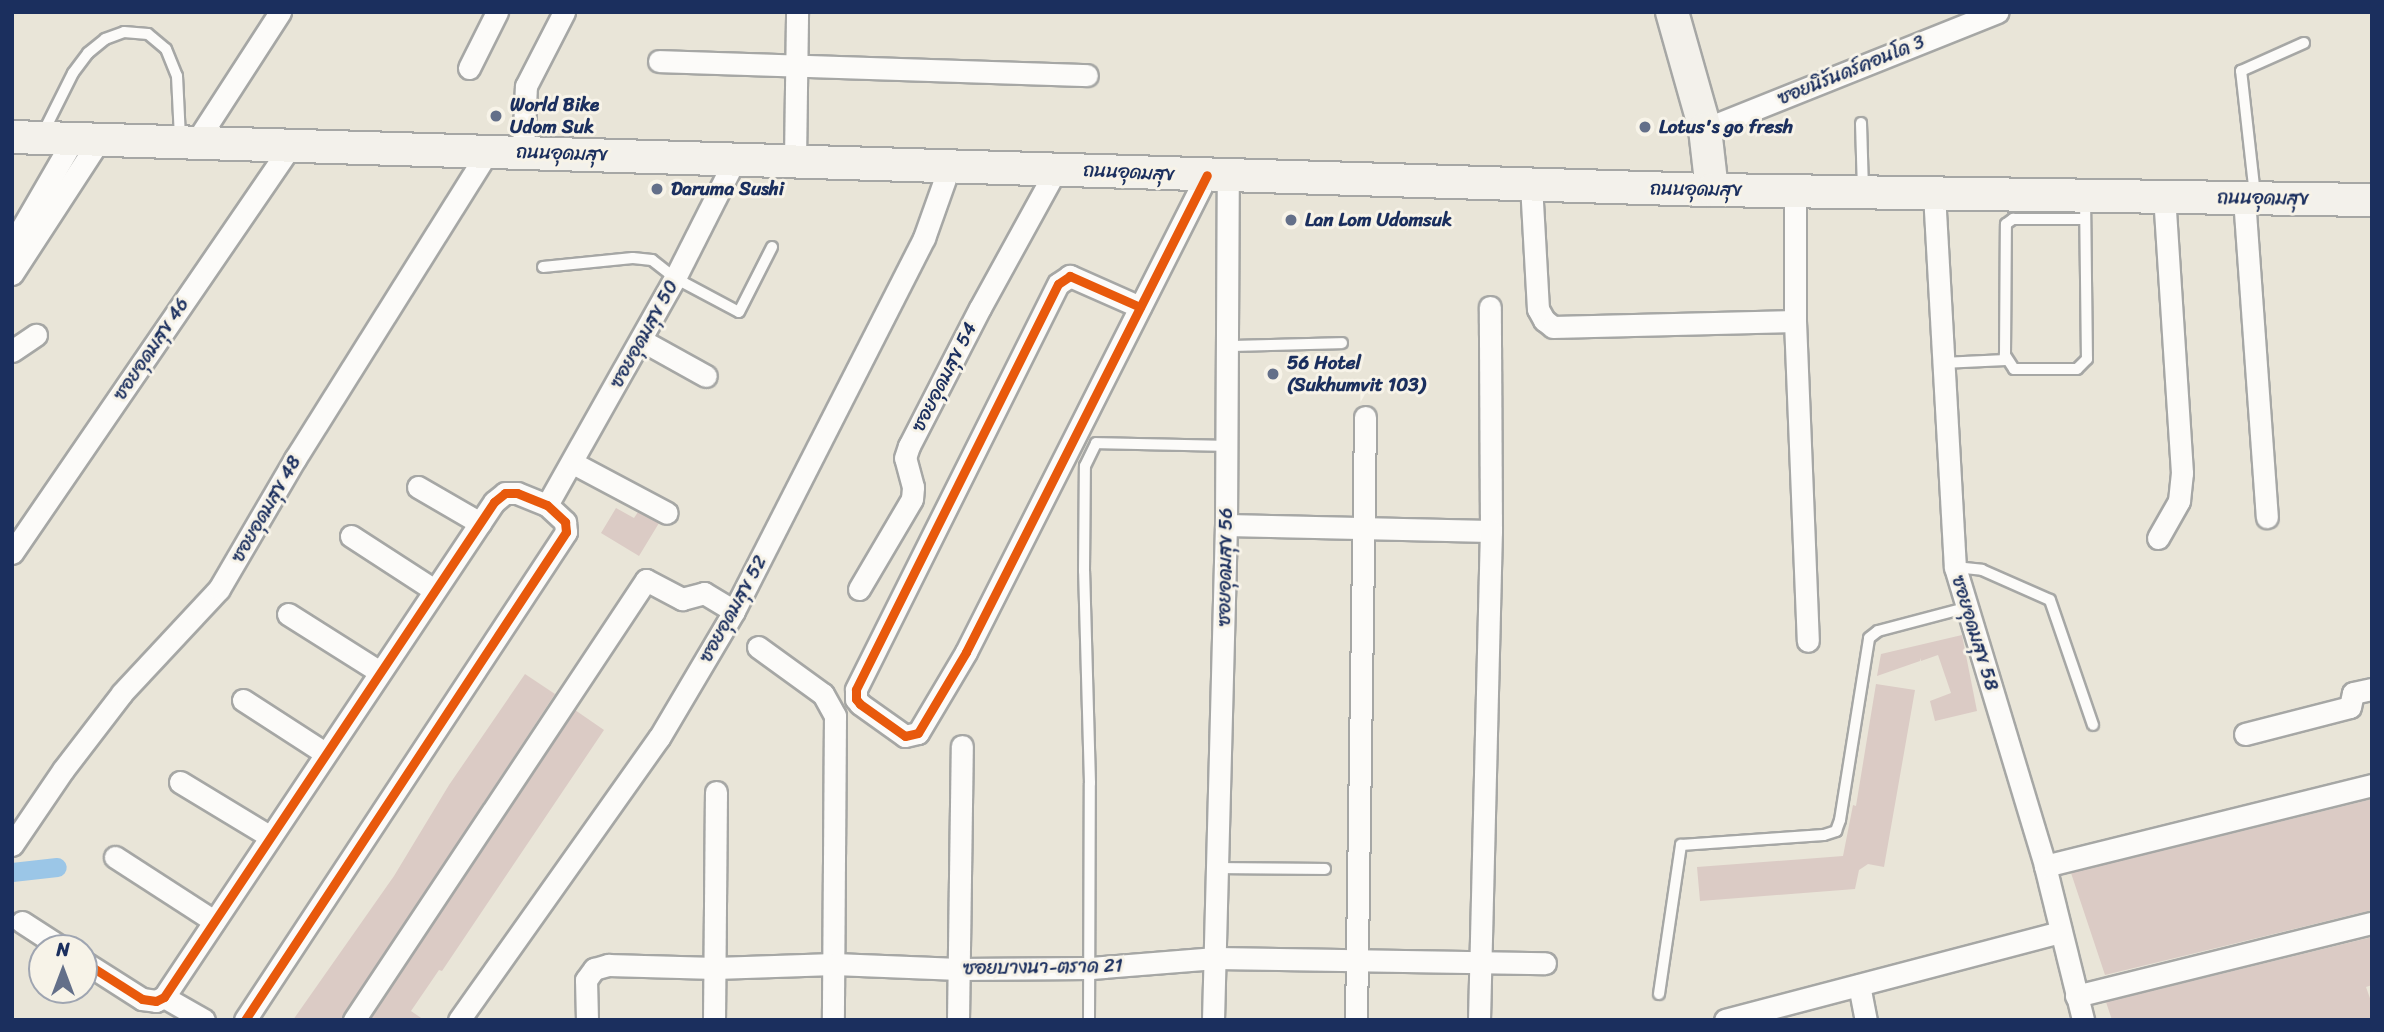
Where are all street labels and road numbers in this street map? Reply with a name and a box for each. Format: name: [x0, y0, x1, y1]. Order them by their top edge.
street label: ซอยนิรันดร์คอนโด 3: [1774, 30, 1928, 110]
street label: ถนนอุดมสุข: [516, 140, 608, 166]
street label: ถนนอุดมสุข: [1082, 158, 1176, 186]
street label: ถนนอุดมสุข: [1650, 177, 1742, 201]
street label: ถนนอุดมสุข: [2217, 186, 2309, 210]
street label: ซอยอุดมสุข 50: [605, 276, 683, 392]
street label: ซอยอุดมสุข 46: [108, 293, 194, 405]
street label: ซอยอุดมสุข 54: [907, 319, 981, 435]
street label: ซอยอุดมสุข 48: [226, 452, 306, 566]
street label: ซอยอุดมสุข 56: [1213, 508, 1237, 626]
street label: ซอยอุดมสุข 52: [694, 552, 772, 666]
street label: ซอยอุดมสุข 58: [1947, 573, 2003, 693]
street label: ซอยบางนา-ตราด 21: [963, 954, 1123, 980]

